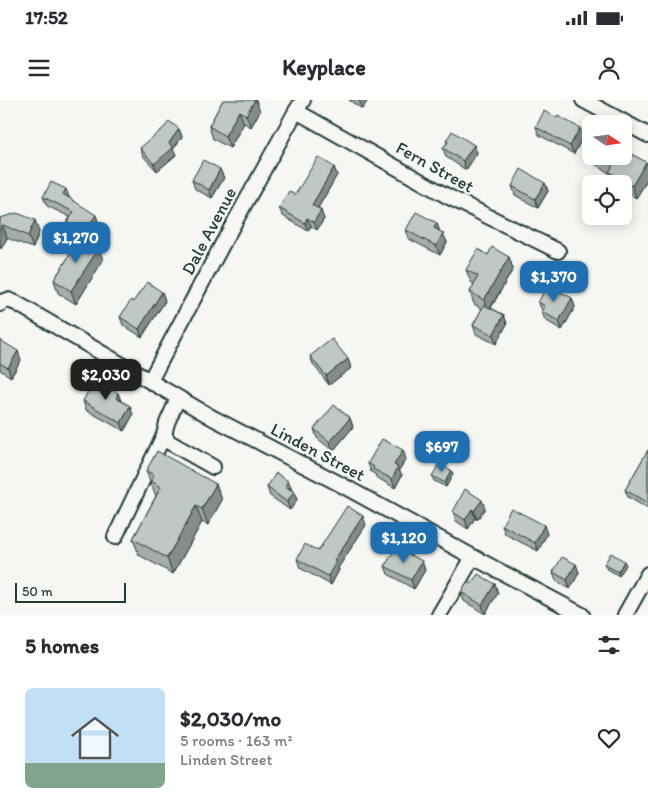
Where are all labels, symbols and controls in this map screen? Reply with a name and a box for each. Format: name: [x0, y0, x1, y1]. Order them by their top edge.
text: 17:52: [25, 6, 68, 29]
icon: menu: [25, 54, 53, 82]
text: Keyplace: [282, 54, 366, 81]
icon: person: [595, 54, 623, 82]
north arrow: [582, 115, 632, 165]
map controls: [582, 115, 632, 225]
street label: Fern Street: [392, 137, 478, 198]
button: locate: [582, 175, 632, 225]
street label: Dale Avenue: [177, 183, 241, 279]
pin: $1,270: [35, 221, 117, 264]
text: $1,270: [53, 228, 99, 247]
pin: $1,370: [513, 260, 595, 303]
text: $1,370: [531, 267, 577, 286]
pin: $2,030: [65, 358, 147, 401]
text: $2,030: [82, 365, 130, 384]
street label: Linden Street: [267, 418, 369, 486]
pin: $697: [412, 430, 472, 473]
text: $697: [426, 437, 458, 456]
pin: $1,120: [363, 522, 445, 564]
text: $1,120: [381, 528, 427, 547]
scale bar: [15, 580, 126, 603]
text: 50 m: [22, 583, 53, 600]
icon: filters: [595, 631, 623, 659]
text: 5 homes: [25, 633, 99, 658]
text: $2,030/mo: [180, 706, 281, 731]
icon: home: [65, 708, 125, 768]
icon: heart: [595, 724, 623, 752]
text: 5 rooms · 163 m²: [180, 731, 292, 750]
text: Linden Street: [180, 750, 272, 769]

